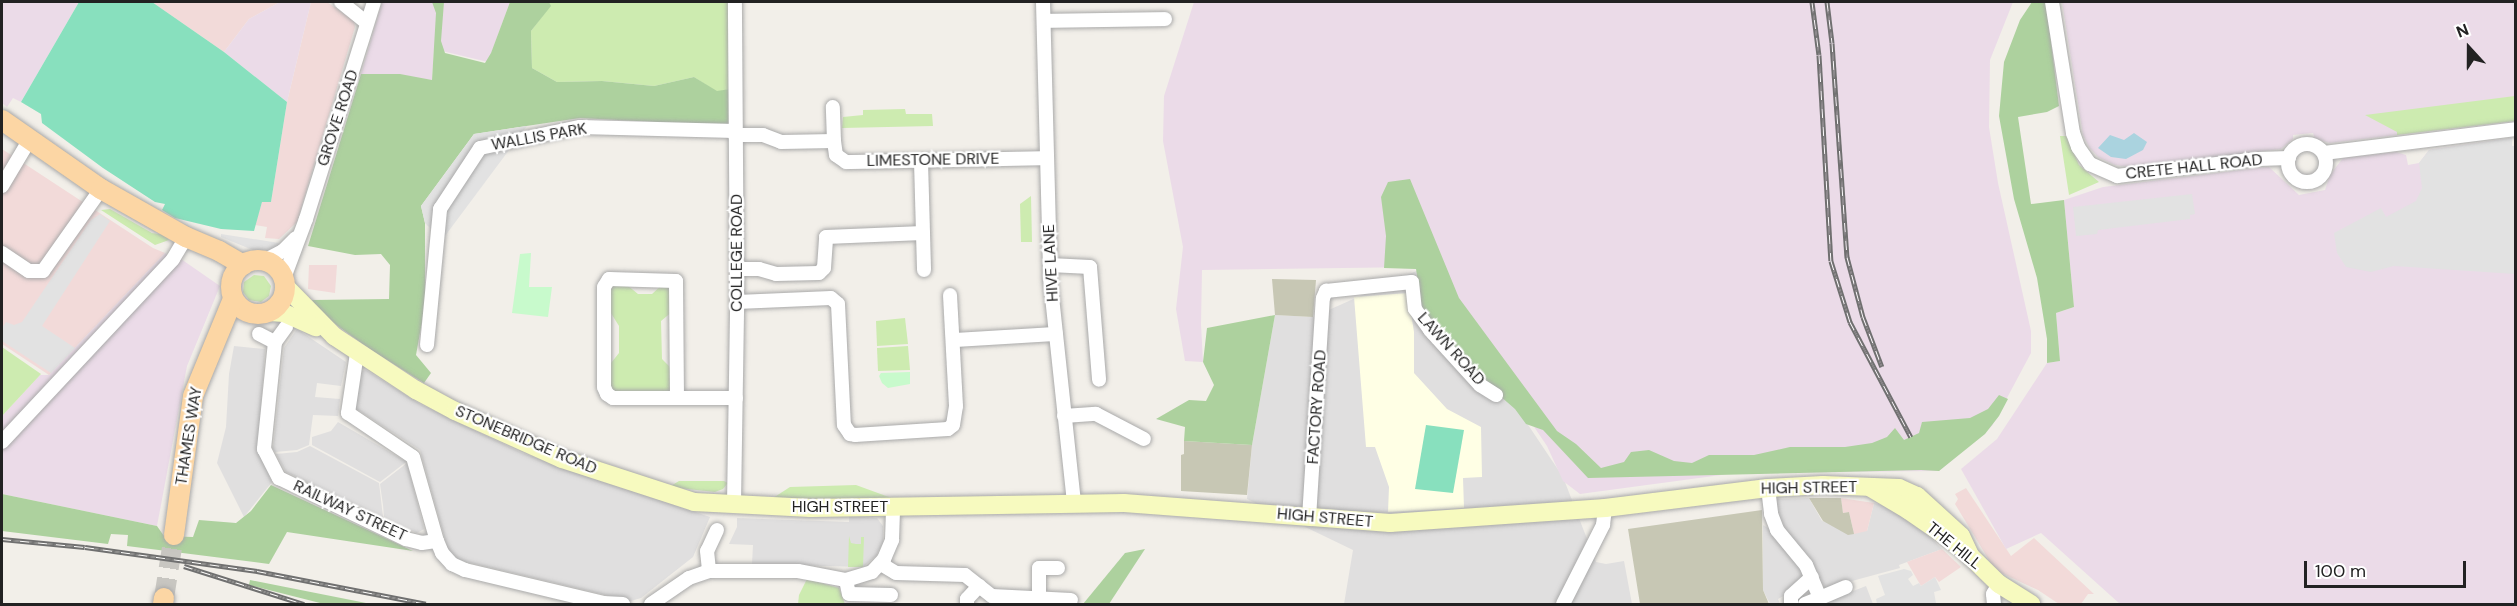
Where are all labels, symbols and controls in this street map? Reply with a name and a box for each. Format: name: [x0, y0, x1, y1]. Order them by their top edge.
north arrow: [2439, 18, 2499, 78]
text: N: [2453, 19, 2472, 43]
street label: GROVE ROAD: [313, 67, 363, 169]
street label: WALLIS PARK: [490, 119, 588, 155]
street label: LIMESTONE DRIVE: [866, 149, 1000, 171]
street label: CRETE HALL ROAD: [2125, 150, 2263, 184]
street label: COLLEGE ROAD: [727, 194, 747, 312]
street label: HIVE LANE: [1039, 224, 1063, 302]
street label: LAWN ROAD: [1413, 309, 1489, 389]
street label: FACTORY ROAD: [1303, 349, 1331, 465]
street label: THAMES WAY: [172, 385, 206, 487]
street label: STONEBRIDGE ROAD: [452, 401, 600, 479]
street label: RAILWAY STREET: [290, 476, 410, 546]
street label: HIGH STREET: [1761, 478, 1857, 498]
street label: HIGH STREET: [792, 497, 888, 517]
street label: HIGH STREET: [1276, 504, 1374, 532]
street label: THE HILL: [1923, 518, 1985, 574]
scale bar: [2307, 549, 2469, 587]
text: 100 m: [2315, 559, 2366, 583]

